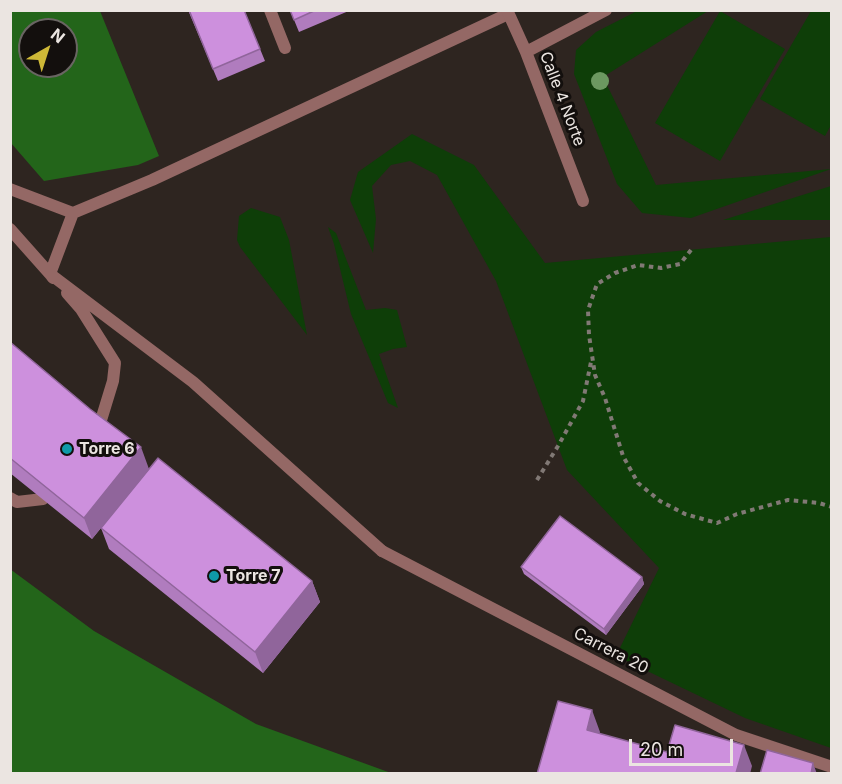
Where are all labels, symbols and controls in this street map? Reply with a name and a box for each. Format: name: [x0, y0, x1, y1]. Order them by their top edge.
north arrow: [18, 18, 78, 78]
text: N: [47, 24, 69, 47]
street label: Calle 4 Norte: [535, 49, 589, 149]
place label: Torre 6: [79, 439, 135, 459]
marker: Torre 6: [60, 442, 74, 456]
place label: Torre 7: [226, 566, 281, 586]
marker: Torre 7: [207, 569, 221, 583]
street label: Carrera 20: [570, 624, 652, 678]
scale bar: [632, 727, 736, 765]
text: 20 m: [640, 739, 683, 760]

